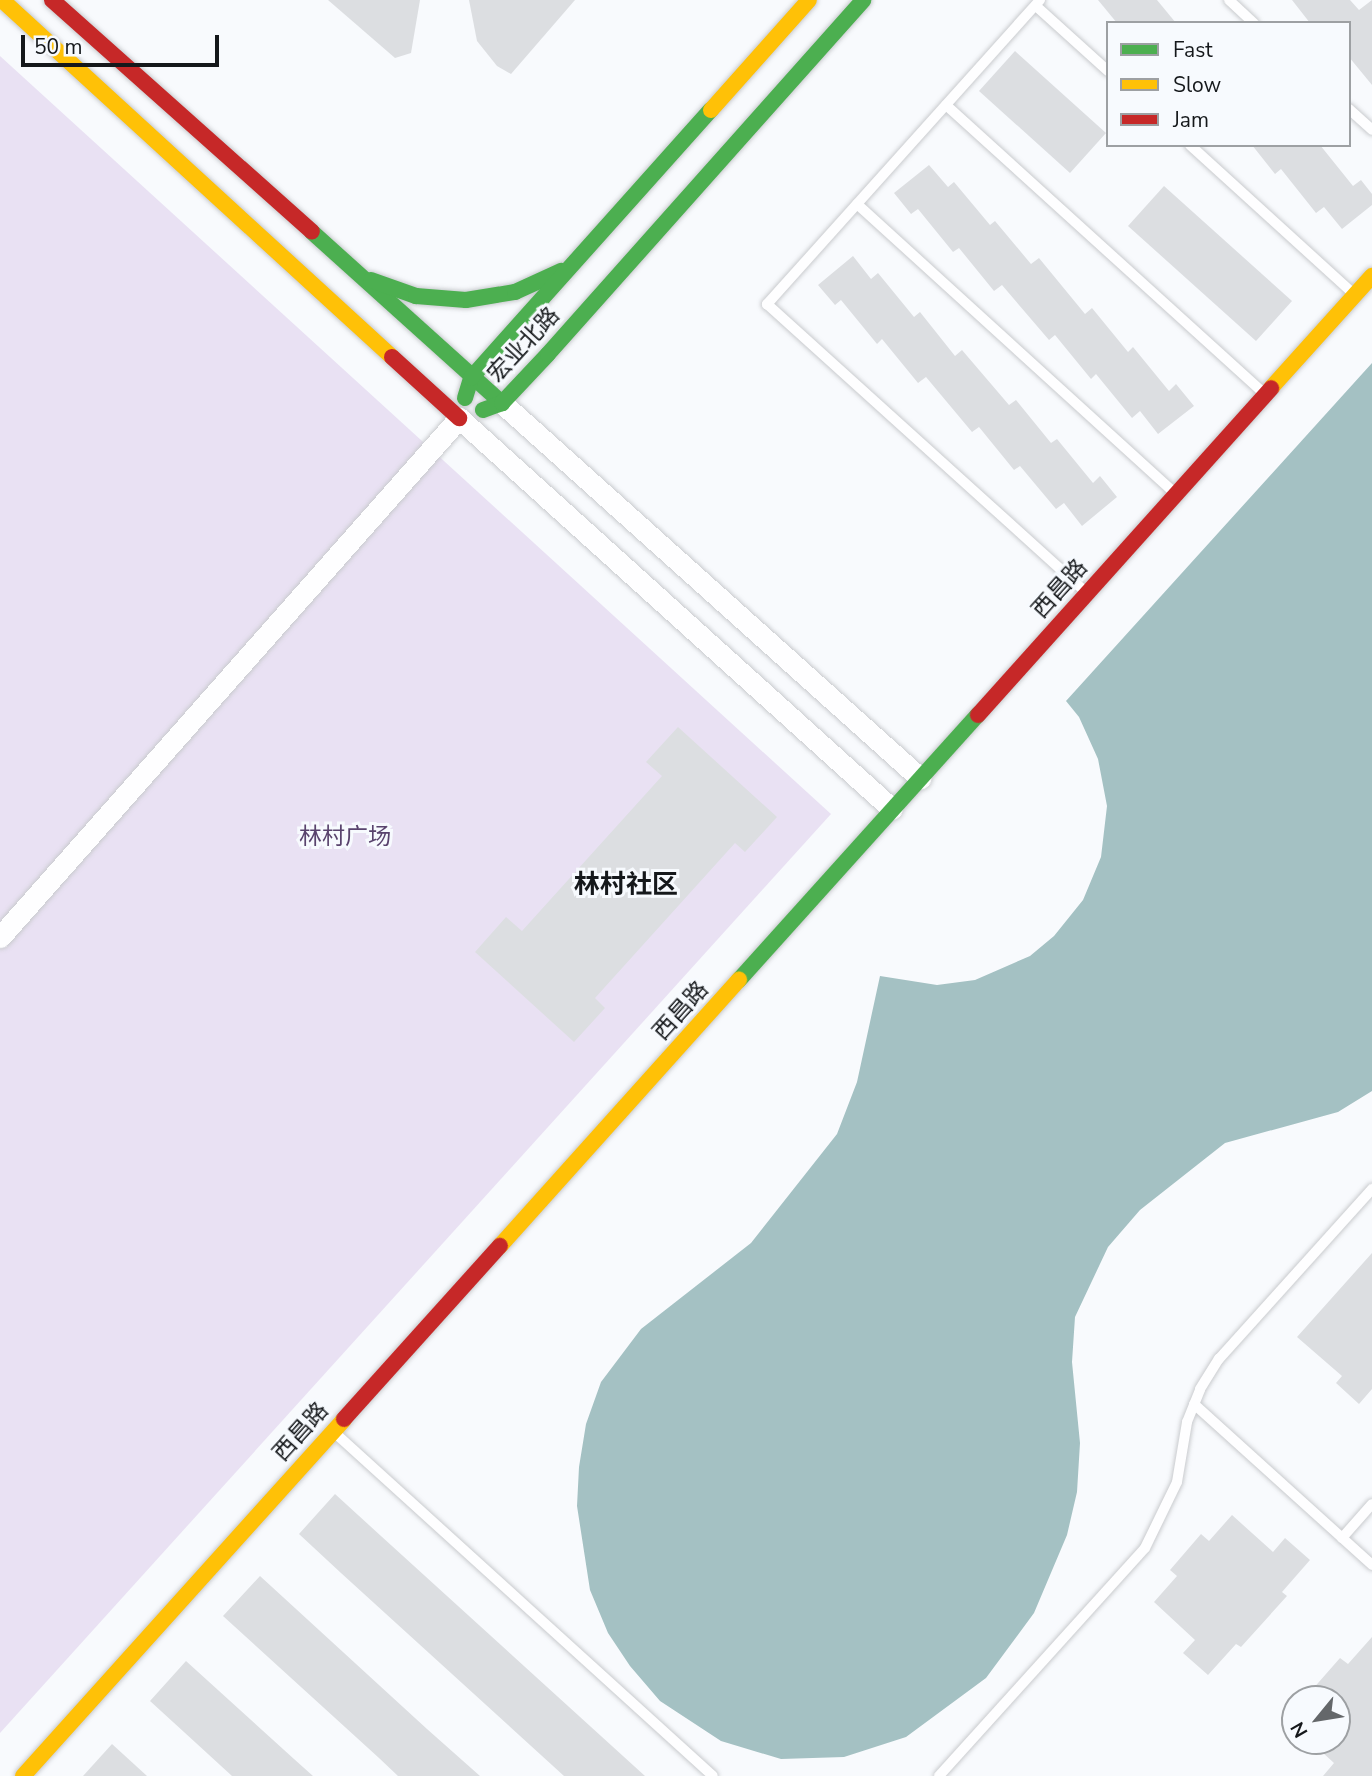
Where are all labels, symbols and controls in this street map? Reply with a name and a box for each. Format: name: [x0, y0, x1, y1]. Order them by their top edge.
scale bar: [24, 21, 222, 65]
legend: [1106, 21, 1351, 147]
text: 50 m: [34, 33, 83, 61]
text: Fast: [1173, 36, 1213, 64]
text: Slow: [1173, 71, 1221, 99]
text: Jam: [1173, 106, 1209, 134]
street label: 宏业北路: [483, 302, 565, 388]
street label: 西昌路: [1027, 554, 1093, 624]
park label: 林村广场: [299, 823, 391, 851]
district label: 林村社区: [574, 869, 678, 901]
street label: 西昌路: [648, 976, 714, 1046]
street label: 西昌路: [268, 1397, 334, 1467]
north arrow: [1281, 1685, 1351, 1755]
text: N: [1285, 1717, 1314, 1742]

